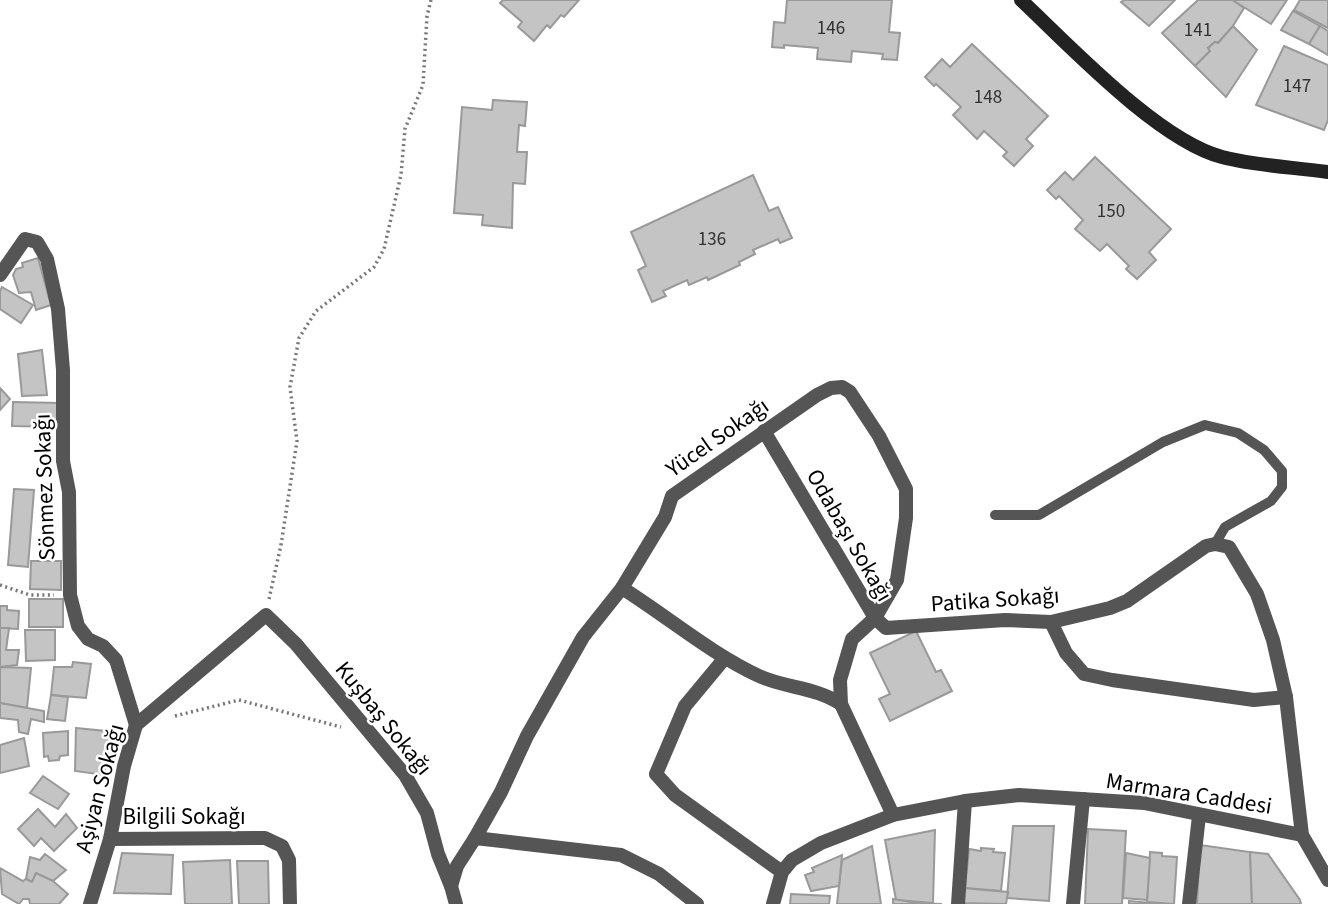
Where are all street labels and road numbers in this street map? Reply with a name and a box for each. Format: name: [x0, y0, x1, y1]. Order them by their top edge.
street label: Yücel Sokağı: [658, 390, 776, 486]
street label: Sönmez Sokağı: [25, 413, 64, 561]
street label: Odabaşı Sokağı: [798, 463, 901, 608]
street label: Patika Sokağı: [930, 579, 1060, 620]
street label: Kuşbaş Sokağı: [327, 654, 440, 782]
street label: Aşiyan Sokağı: [66, 720, 133, 856]
street label: Marmara Caddesi: [1104, 764, 1274, 823]
street label: Bilgili Sokağı: [122, 800, 246, 833]

